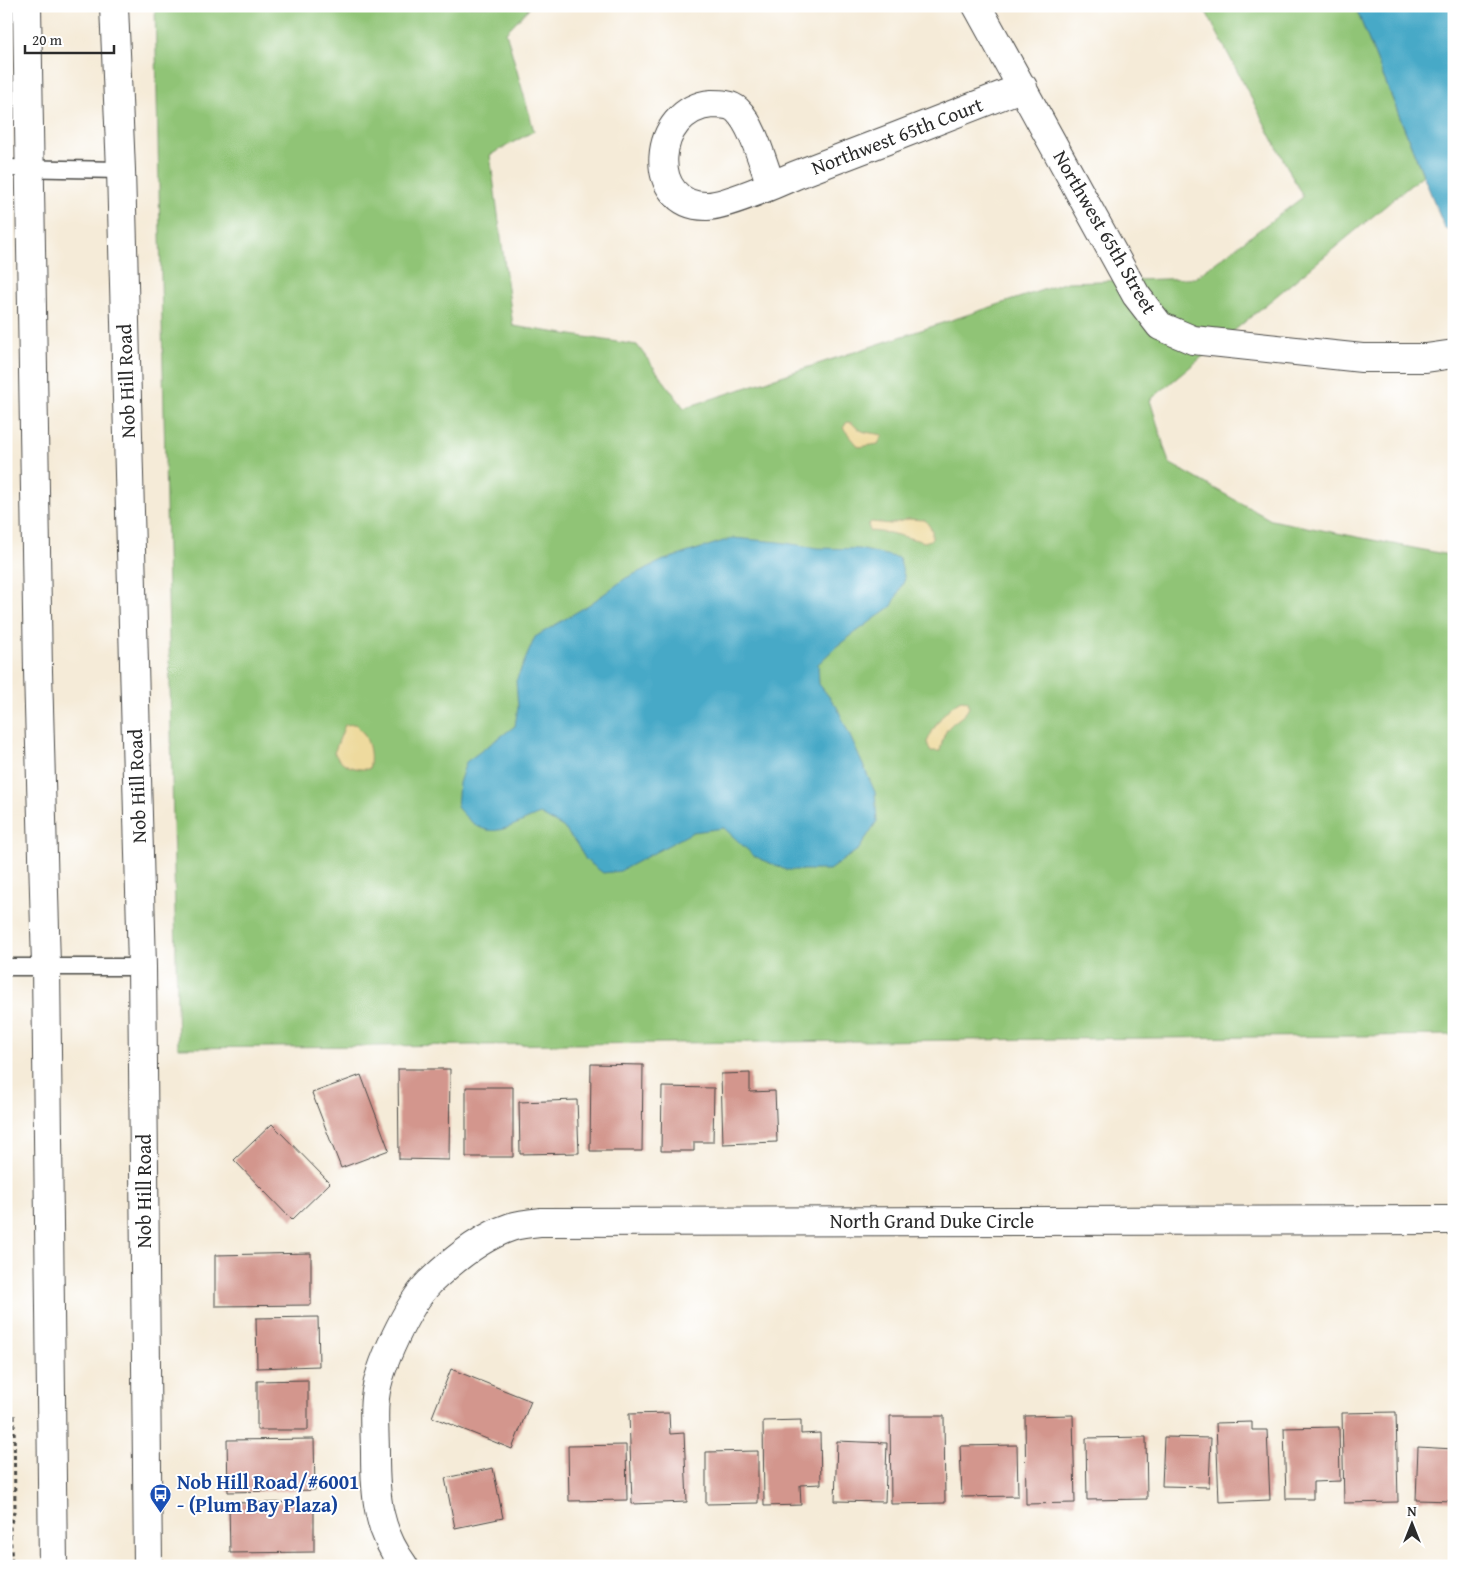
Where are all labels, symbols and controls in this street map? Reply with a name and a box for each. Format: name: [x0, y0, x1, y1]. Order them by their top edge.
scale bar: [25, 22, 114, 54]
text: 20 m: [32, 29, 63, 50]
street label: Northwest 65th Court: [807, 89, 987, 182]
street label: Northwest 65th Street: [1047, 144, 1164, 319]
street label: Nob Hill Road: [109, 323, 142, 439]
street label: Nob Hill Road: [120, 728, 153, 844]
street label: Nob Hill Road: [129, 1133, 158, 1248]
street label: North Grand Duke Circle: [830, 1206, 1034, 1235]
place label: Nob Hill Road/#6001 - (Plum Bay Plaza): [177, 1467, 359, 1519]
bus stop icon: Nob Hill Road/#6001 - (Plum Bay Plaza): [149, 1482, 173, 1513]
north arrow: [1388, 1500, 1438, 1550]
text: N: [1407, 1501, 1417, 1521]

